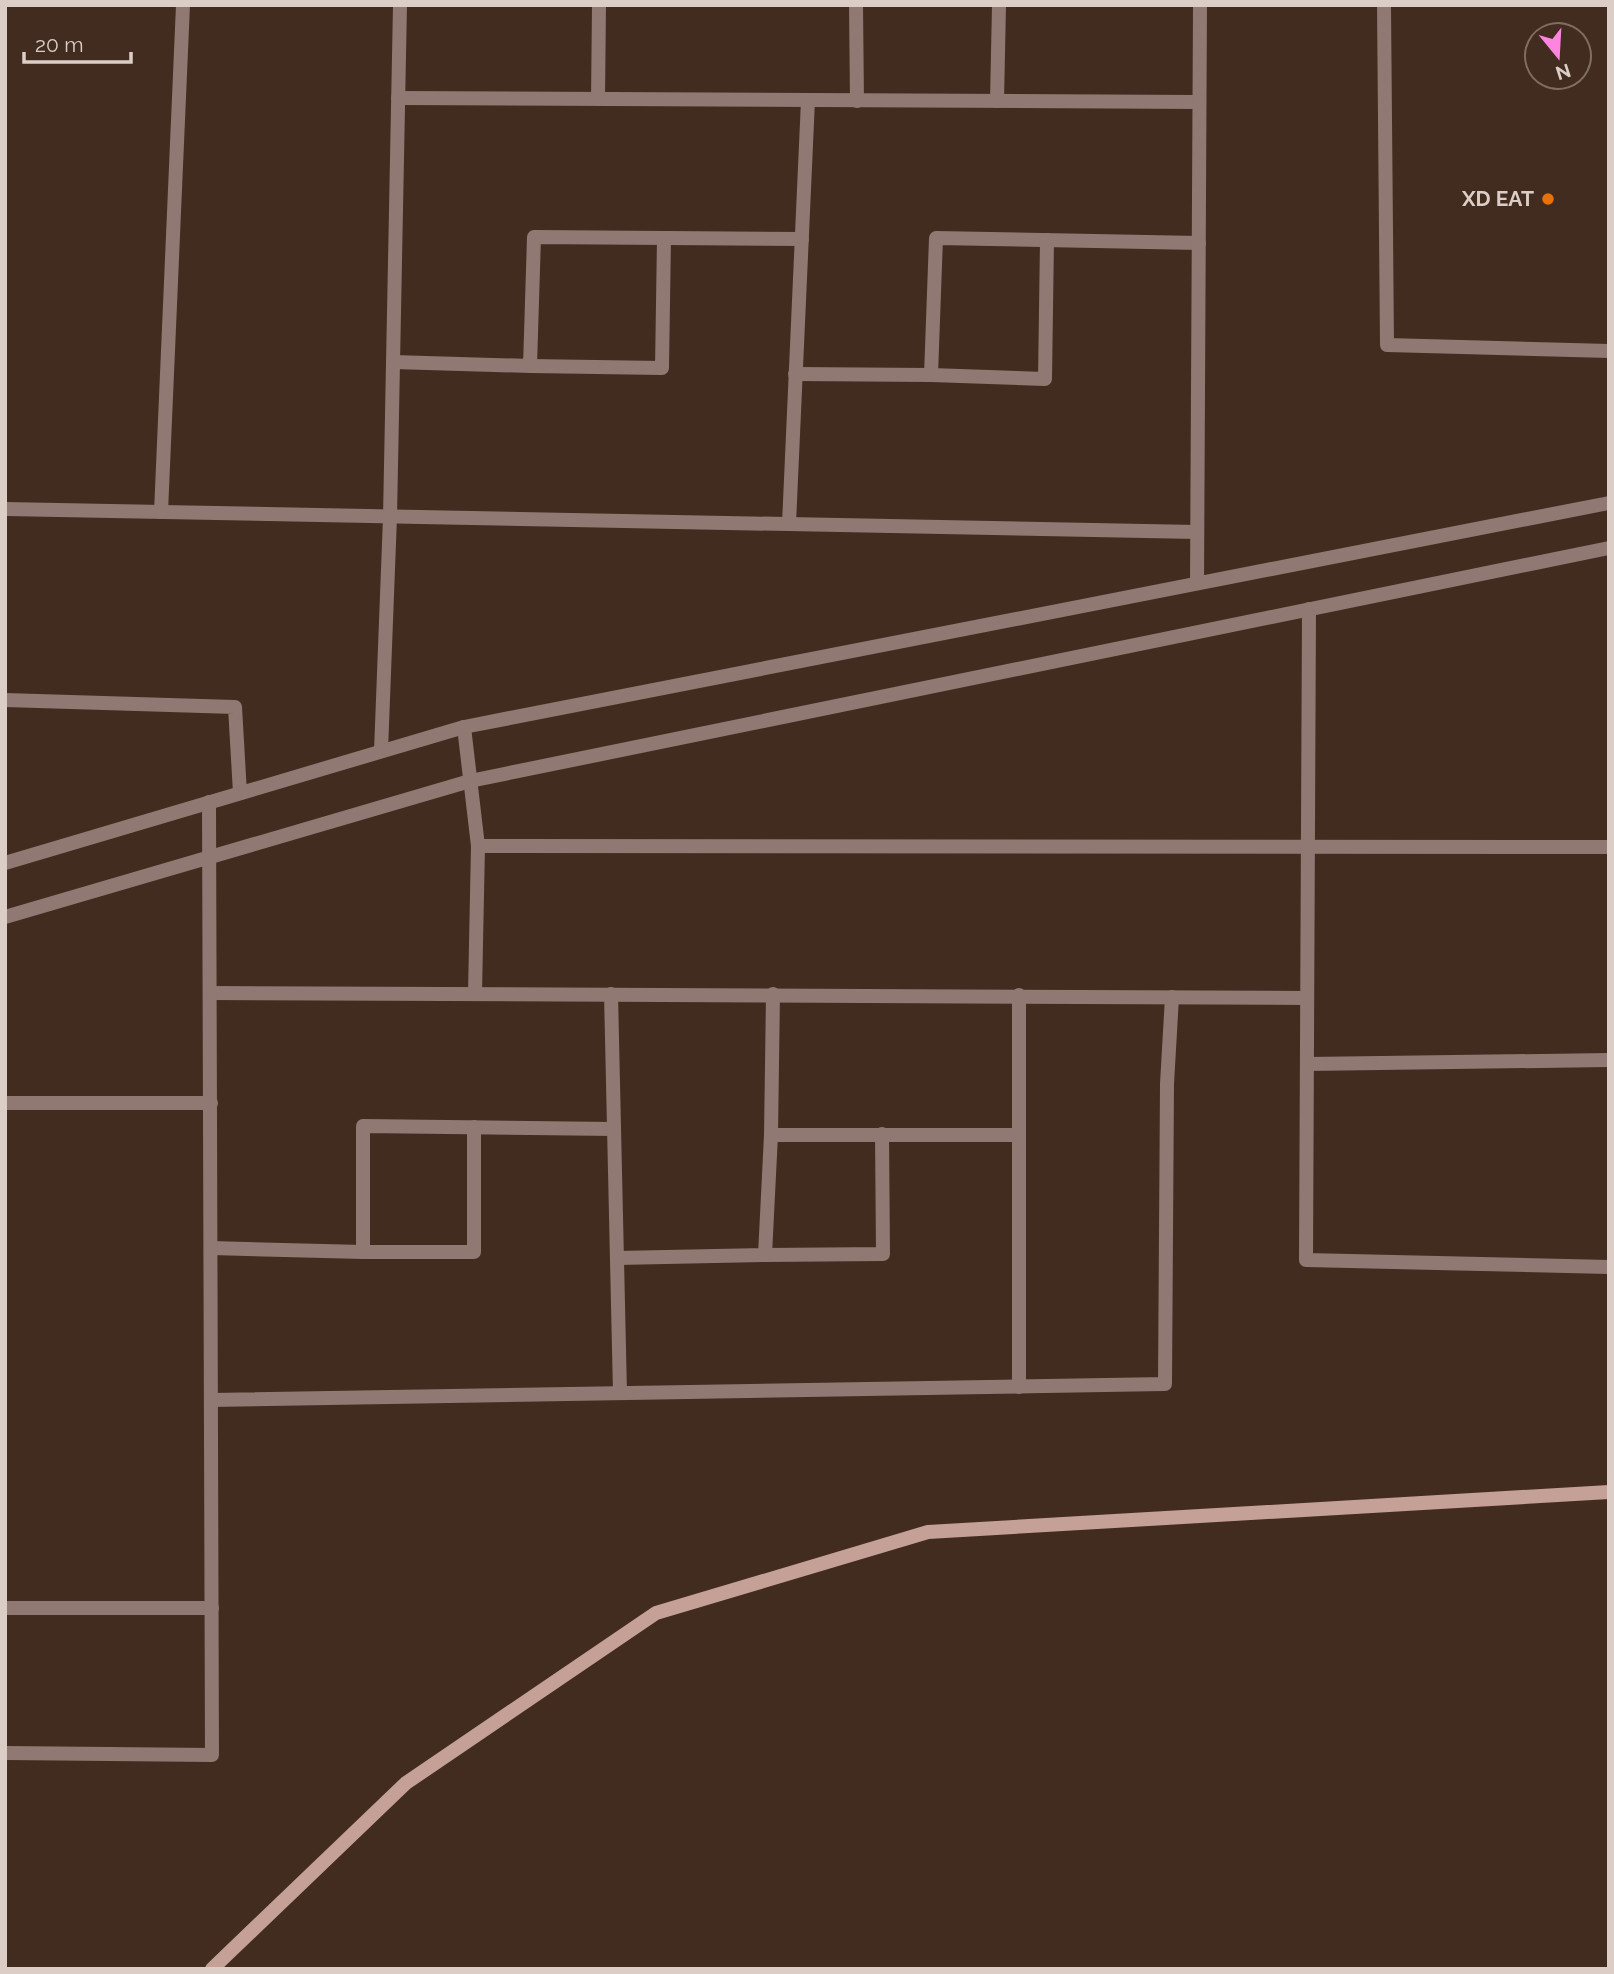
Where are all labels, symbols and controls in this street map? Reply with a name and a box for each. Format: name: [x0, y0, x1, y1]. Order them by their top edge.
scale bar: [24, 21, 131, 65]
north arrow: [1523, 21, 1593, 91]
text: 20 m: [35, 32, 83, 57]
text: N: [1553, 59, 1574, 85]
place label: XD EAT: [1461, 186, 1534, 211]
marker: XD EAT: [1540, 191, 1556, 207]

